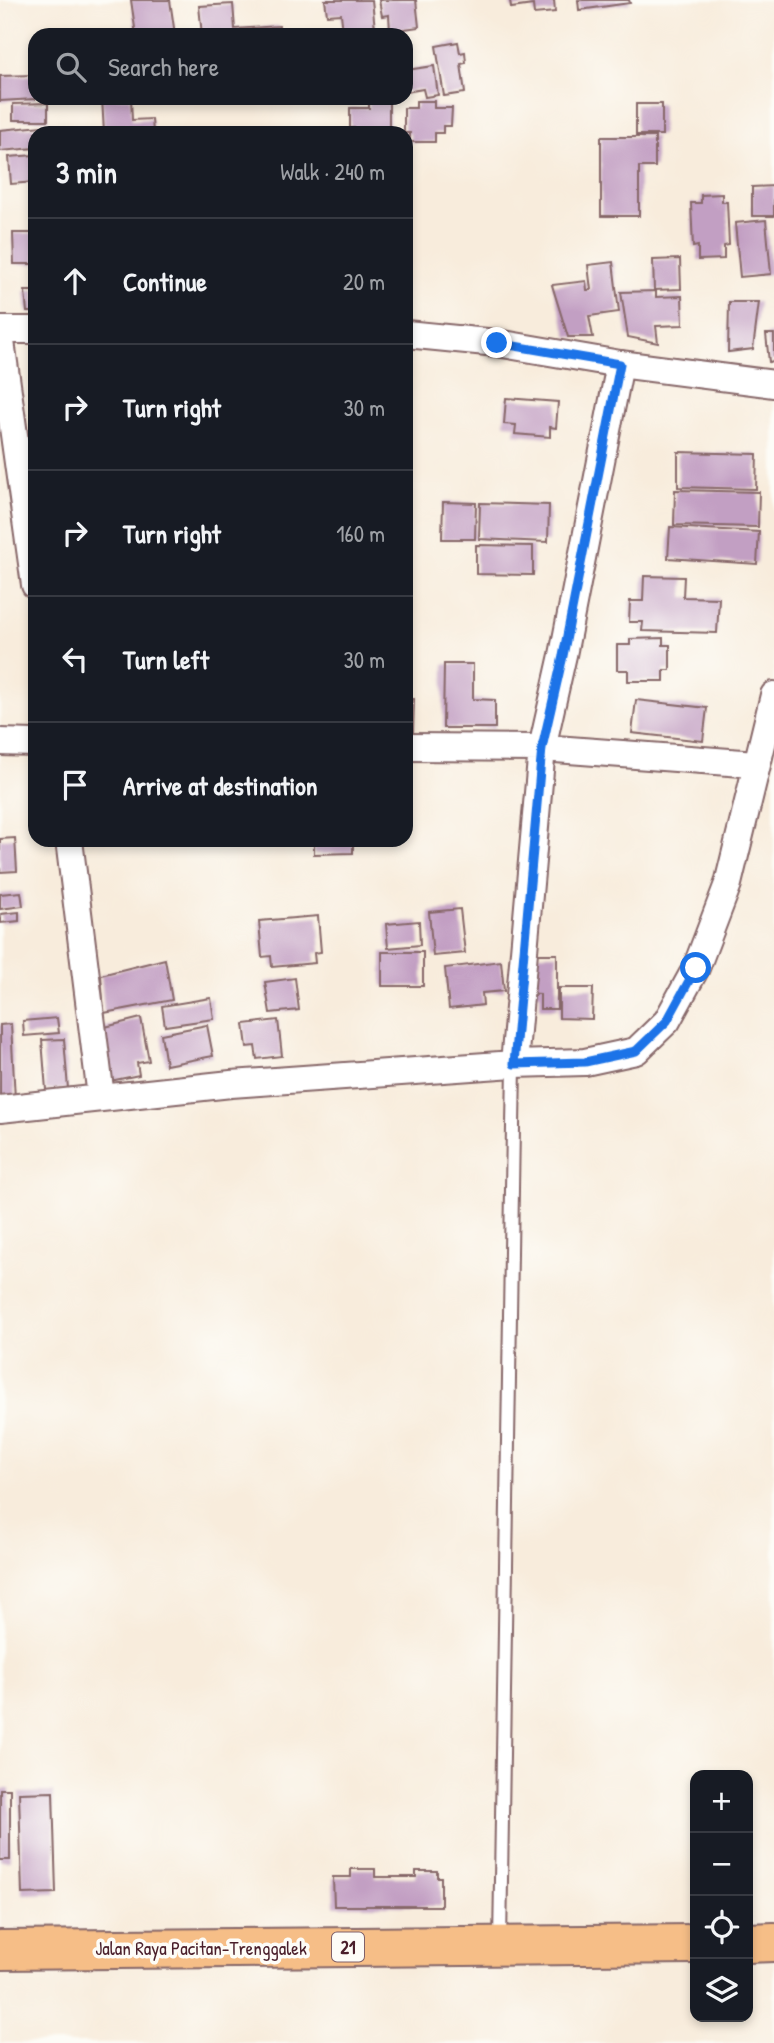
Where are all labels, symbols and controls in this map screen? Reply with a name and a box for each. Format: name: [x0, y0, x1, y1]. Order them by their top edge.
search box: [28, 28, 413, 105]
icon: search: [52, 48, 90, 86]
text: Search here: [108, 49, 219, 84]
text: 3 min: [56, 152, 117, 192]
text: Walk · 240 m: [280, 156, 385, 187]
icon: ahead: [56, 262, 94, 300]
text: Continue: [123, 264, 207, 299]
text: 20 m: [343, 266, 385, 297]
route end: [481, 327, 512, 358]
icon: right: [56, 388, 94, 426]
text: Turn right: [123, 390, 221, 425]
text: 30 m: [343, 392, 385, 423]
icon: right: [56, 514, 94, 552]
text: Turn right: [123, 516, 221, 551]
text: 160 m: [336, 518, 385, 549]
icon: left: [56, 640, 94, 678]
text: Turn left: [123, 642, 209, 677]
text: 30 m: [343, 644, 385, 675]
icon: arrive: [56, 766, 94, 804]
text: Arrive at destination: [123, 768, 318, 803]
route start: [680, 952, 711, 983]
map controls: [690, 1770, 753, 2022]
button: +: [690, 1770, 753, 1833]
button: −: [690, 1833, 753, 1896]
button: locate: [690, 1896, 753, 1959]
road number: 21: [332, 1933, 364, 1962]
street label: Jalan Raya Pacitan-Trenggalek: [95, 1935, 307, 1961]
button: layers: [690, 1959, 753, 2022]

